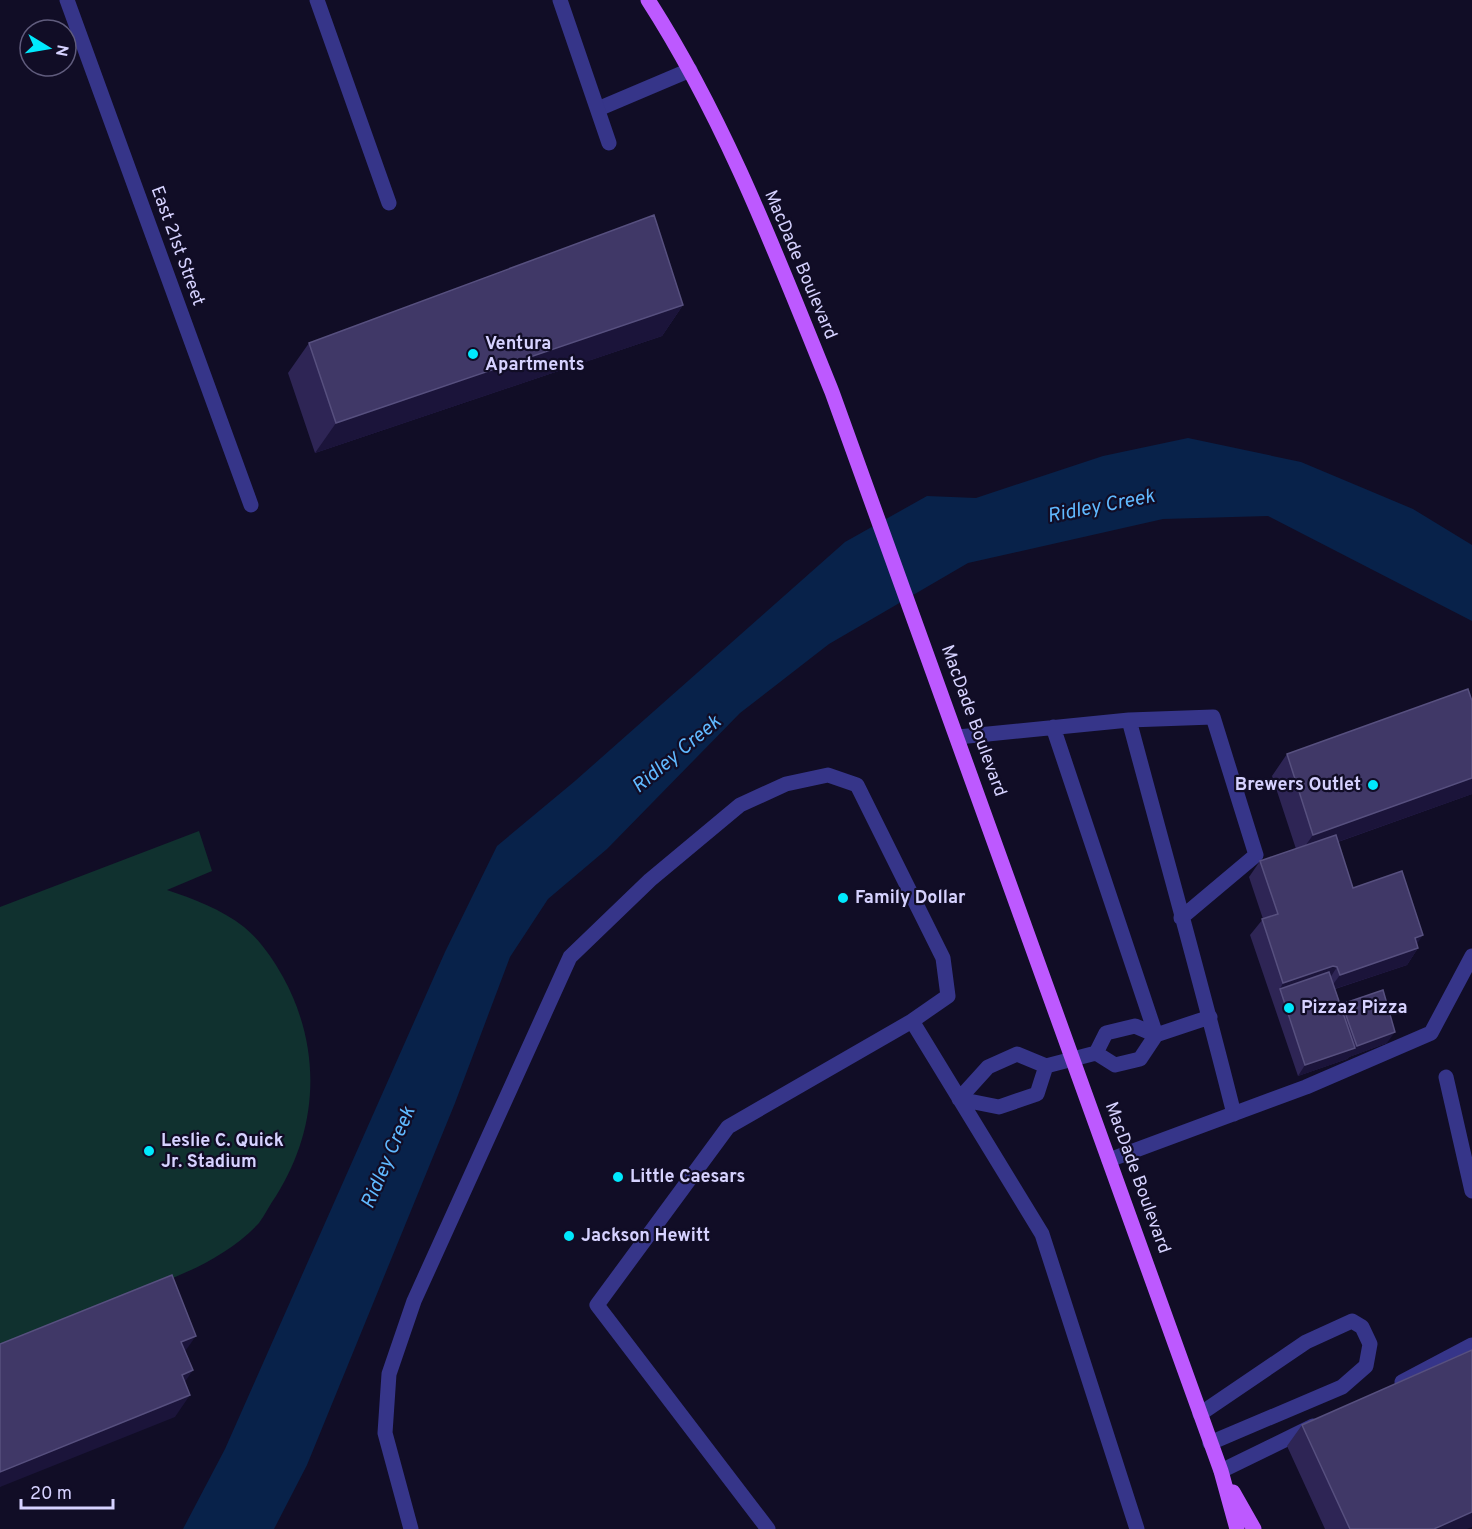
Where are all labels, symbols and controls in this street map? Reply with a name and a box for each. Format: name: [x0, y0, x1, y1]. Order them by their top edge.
north arrow: [18, 18, 78, 78]
text: N: [50, 43, 72, 58]
street label: East 21st Street: [145, 183, 209, 309]
street label: MacDade Boulevard: [758, 187, 842, 343]
place label: Ventura Apartments: [485, 333, 585, 377]
marker: Ventura Apartments: [466, 347, 480, 361]
water label: Ridley Creek: [1045, 484, 1158, 530]
street label: MacDade Boulevard: [935, 642, 1011, 800]
water label: Ridley Creek: [627, 710, 728, 800]
place label: Brewers Outlet: [1235, 774, 1361, 797]
marker: Brewers Outlet: [1366, 778, 1380, 792]
place label: Family Dollar: [855, 887, 966, 910]
marker: Family Dollar: [836, 891, 850, 905]
place label: Pizzaz Pizza: [1301, 997, 1408, 1020]
marker: Pizzaz Pizza: [1282, 1001, 1296, 1015]
street label: MacDade Boulevard: [1099, 1099, 1175, 1257]
water label: Ridley Creek: [356, 1102, 423, 1213]
place label: Leslie C. Quick Jr. Stadium: [161, 1130, 284, 1174]
marker: Leslie C. Quick Jr. Stadium: [142, 1144, 156, 1158]
place label: Little Caesars: [630, 1166, 745, 1189]
marker: Little Caesars: [611, 1170, 625, 1184]
place label: Jackson Hewitt: [581, 1225, 710, 1248]
marker: Jackson Hewitt: [562, 1229, 576, 1243]
scale bar: [21, 1472, 112, 1510]
text: 20 m: [30, 1483, 72, 1506]

